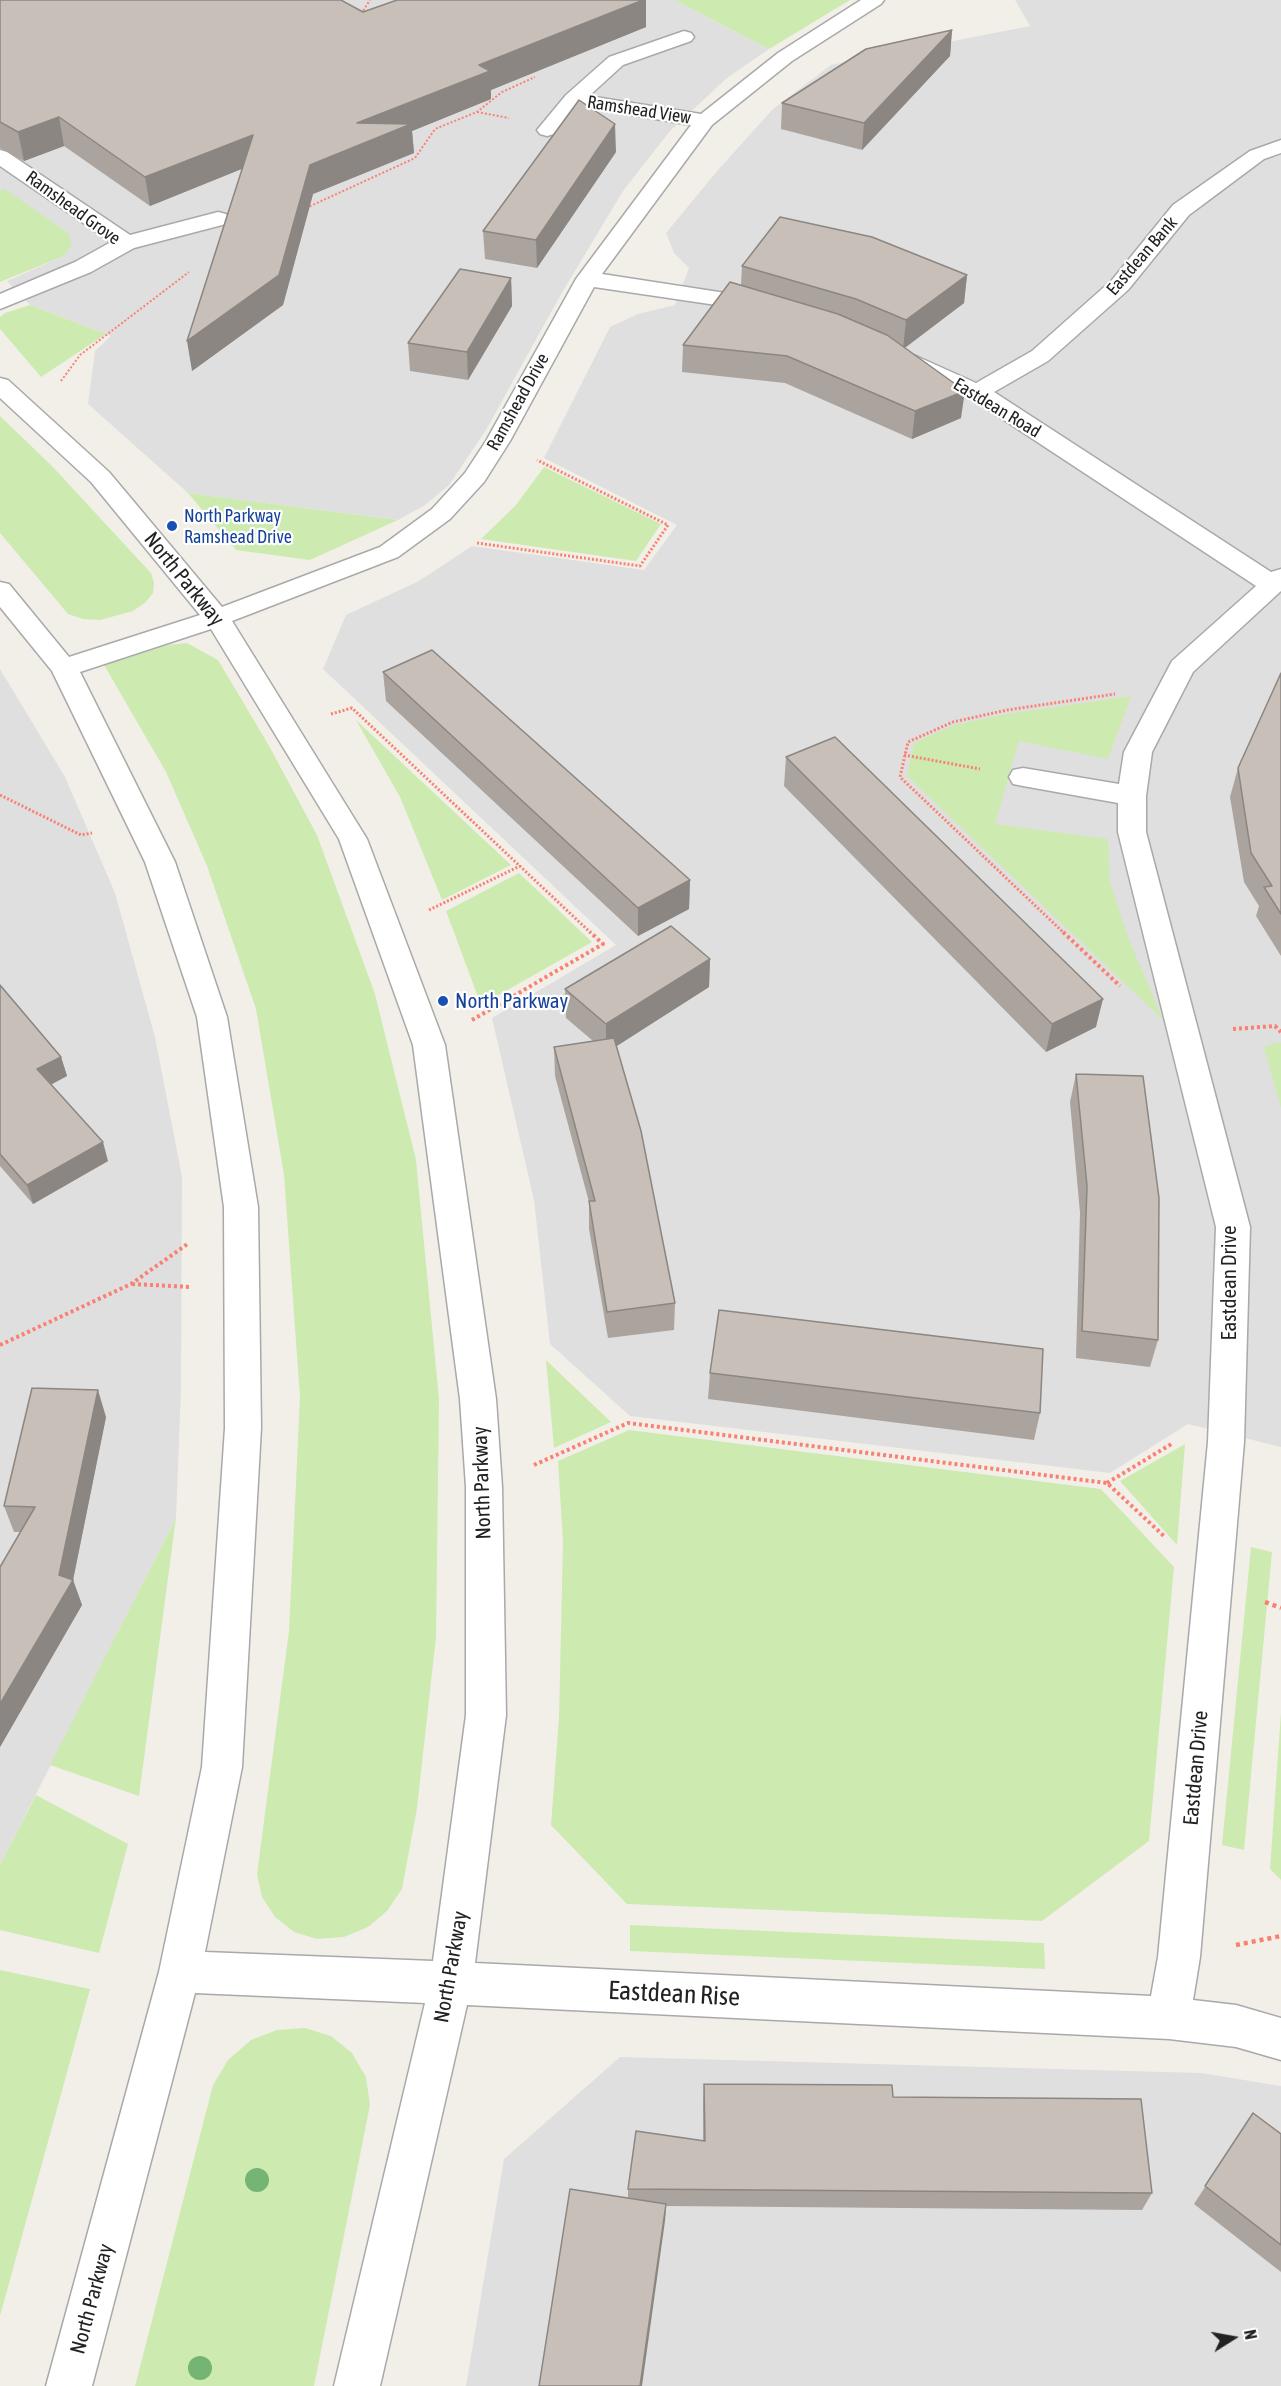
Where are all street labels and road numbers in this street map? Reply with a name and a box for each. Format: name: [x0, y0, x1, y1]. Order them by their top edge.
street label: Ramshead View: [586, 91, 692, 129]
street label: Ramshead Grove: [22, 166, 124, 250]
street label: Eastdean Bank: [1102, 212, 1182, 300]
street label: Ramshead Drive: [482, 350, 554, 454]
street label: Eastdean Road: [949, 373, 1045, 443]
street label: North Parkway: [139, 527, 229, 631]
street label: Eastdean Drive: [1216, 1225, 1242, 1341]
street label: North Parkway: [467, 1426, 497, 1540]
street label: Eastdean Drive: [1178, 1710, 1214, 1826]
street label: North Parkway: [429, 1909, 473, 2025]
street label: Eastdean Rise: [607, 1975, 741, 2013]
street label: North Parkway: [65, 2241, 119, 2357]

